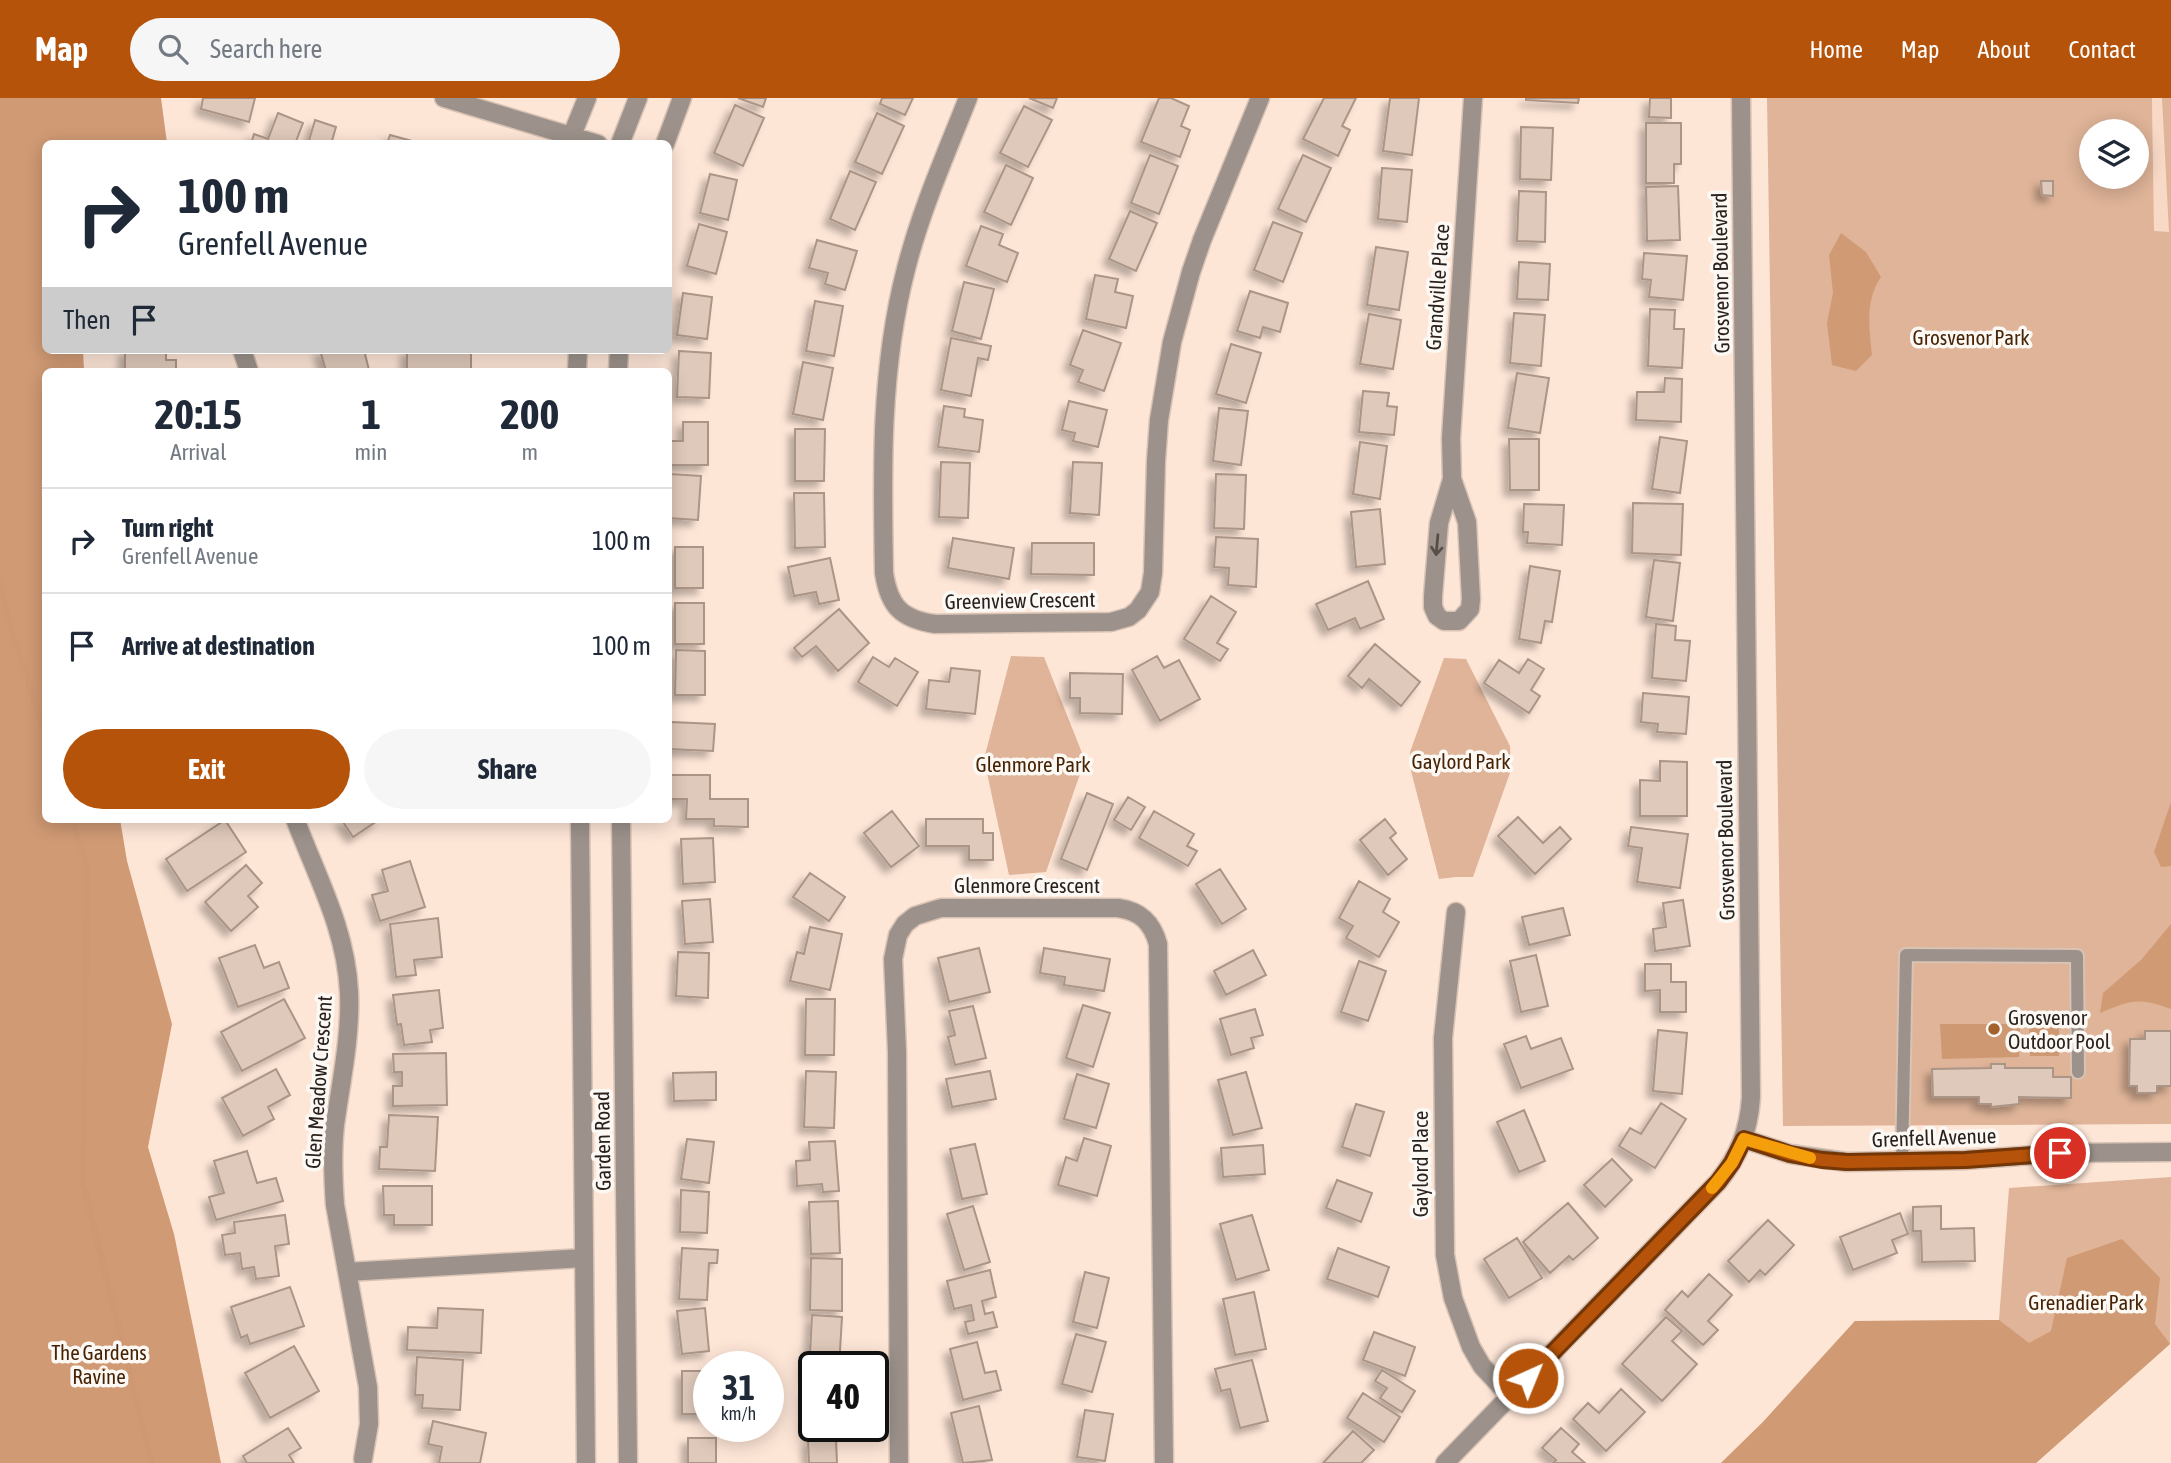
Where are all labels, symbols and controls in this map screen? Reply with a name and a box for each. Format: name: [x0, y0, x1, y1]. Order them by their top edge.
search box: [130, 18, 620, 81]
text: Map: [35, 30, 88, 68]
icon: search: [154, 30, 192, 68]
text: Search here: [210, 34, 322, 64]
text: Home: [1809, 36, 1863, 63]
text: Map: [1901, 36, 1939, 63]
text: About: [1977, 36, 2030, 63]
text: Contact: [2068, 36, 2136, 63]
map controls: [2079, 119, 2149, 189]
button: layers: [2079, 119, 2149, 189]
text: 100 m: [178, 167, 289, 223]
icon: right: [63, 168, 154, 259]
street label: Grosvenor Boulevard: [1707, 192, 1733, 354]
street label: Grandville Place: [1421, 223, 1453, 351]
text: Grenfell Avenue: [178, 225, 368, 262]
icon: arrive: [125, 301, 163, 339]
text: Then: [63, 305, 111, 335]
park label: Grosvenor Park: [1913, 325, 2029, 349]
text: 20:15: [155, 390, 242, 438]
text: 1: [361, 390, 381, 438]
text: 200: [500, 390, 559, 438]
text: Arrival: [170, 439, 226, 465]
text: min: [355, 439, 388, 465]
text: m: [521, 439, 538, 465]
text: Turn right: [122, 513, 213, 543]
icon: right: [63, 522, 101, 560]
text: 100 m: [592, 526, 651, 556]
one-way arrow: [1430, 533, 1443, 556]
text: Grenfell Avenue: [122, 543, 258, 569]
street label: Greenview Crescent: [944, 587, 1096, 613]
icon: arrive: [63, 627, 101, 665]
text: Arrive at destination: [122, 631, 315, 661]
text: 100 m: [592, 631, 651, 661]
button: Exit: [63, 729, 350, 809]
button: Share: [364, 729, 651, 809]
park label: Gaylord Park: [1412, 749, 1510, 773]
park label: Glenmore Park: [976, 752, 1090, 776]
street label: Grosvenor Boulevard: [1712, 759, 1738, 921]
street label: Glenmore Crescent: [954, 873, 1100, 897]
street label: Glen Meadow Crescent: [300, 995, 336, 1169]
place label: Grosvenor Outdoor Pool: [2008, 1005, 2111, 1053]
marker: Grosvenor Outdoor Pool: [1986, 1021, 2002, 1037]
street label: Garden Road: [589, 1091, 615, 1191]
street label: Gaylord Place: [1408, 1111, 1432, 1217]
street label: Grenfell Avenue: [1871, 1123, 1997, 1151]
pin: [2030, 1123, 2090, 1183]
icon: arrive: [2041, 1134, 2079, 1172]
park label: Grenadier Park: [2028, 1290, 2144, 1314]
park label: The Gardens Ravine: [51, 1340, 147, 1388]
position arrow: [1491, 1341, 1565, 1415]
speed limit sign: 40: [798, 1351, 889, 1442]
text: 31: [722, 1367, 755, 1407]
text: km/h: [721, 1403, 756, 1424]

